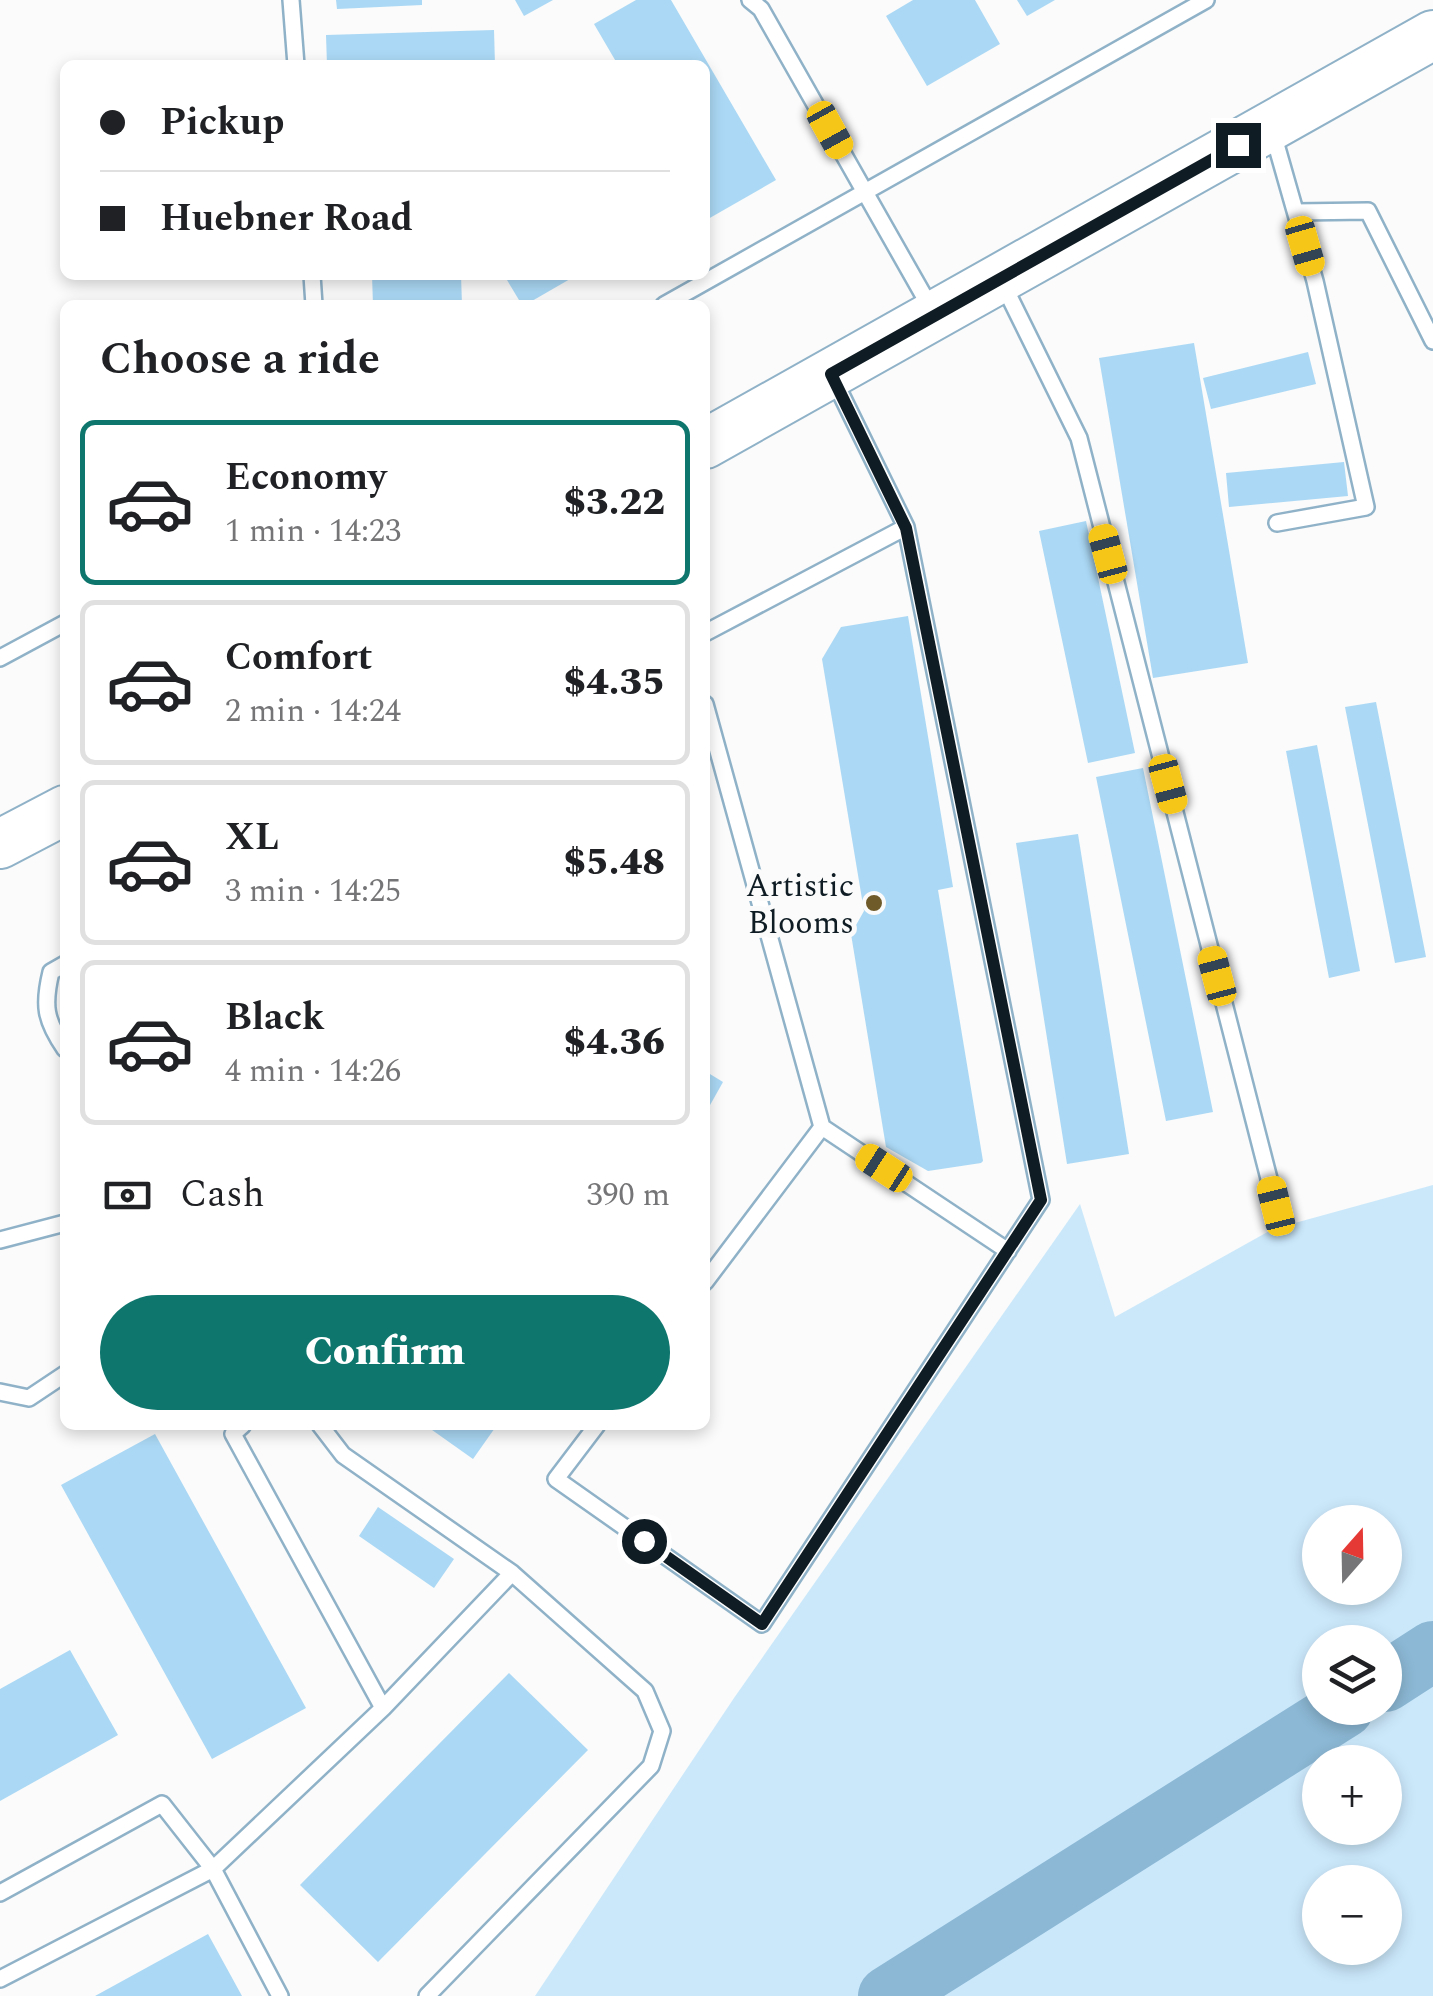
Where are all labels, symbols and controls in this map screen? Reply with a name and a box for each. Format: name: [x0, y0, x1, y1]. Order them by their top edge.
text: Pickup: [160, 94, 284, 152]
car: [802, 96, 858, 164]
route end: [1216, 123, 1261, 168]
text: Huebner Road: [160, 190, 413, 248]
car: [1282, 213, 1328, 279]
text: Choose a ride: [100, 325, 380, 394]
text: Economy: [225, 449, 386, 507]
icon: car: [105, 458, 195, 548]
text: $3.22: [563, 474, 665, 532]
text: 1 min · 14:23: [225, 507, 401, 556]
car: [1086, 521, 1130, 587]
text: Comfort: [225, 629, 372, 687]
icon: car: [105, 638, 195, 728]
text: $4.35: [563, 654, 665, 712]
text: 2 min · 14:24: [225, 687, 401, 736]
car: [1146, 751, 1190, 817]
text: XL: [225, 809, 279, 867]
icon: car: [105, 818, 195, 908]
text: $5.48: [563, 834, 665, 892]
place label: Artistic Blooms: [746, 862, 854, 948]
text: 3 min · 14:25: [225, 867, 401, 916]
marker: Artistic Blooms: [863, 892, 885, 914]
car: [1195, 943, 1239, 1009]
text: Black: [225, 989, 325, 1047]
icon: car: [105, 998, 195, 1088]
text: $4.36: [563, 1014, 665, 1072]
text: 4 min · 14:26: [225, 1047, 401, 1096]
car: [851, 1139, 917, 1197]
text: Cash: [180, 1166, 265, 1224]
icon: cash: [100, 1168, 155, 1223]
text: 390 m: [586, 1171, 670, 1220]
car: [1254, 1173, 1298, 1239]
button: Confirm: [100, 1295, 670, 1410]
north arrow: [1302, 1505, 1402, 1605]
map controls: [1302, 1505, 1402, 1965]
route start: [622, 1519, 667, 1564]
button: layers: [1302, 1625, 1402, 1725]
button: +: [1302, 1745, 1402, 1845]
button: −: [1302, 1865, 1402, 1965]

